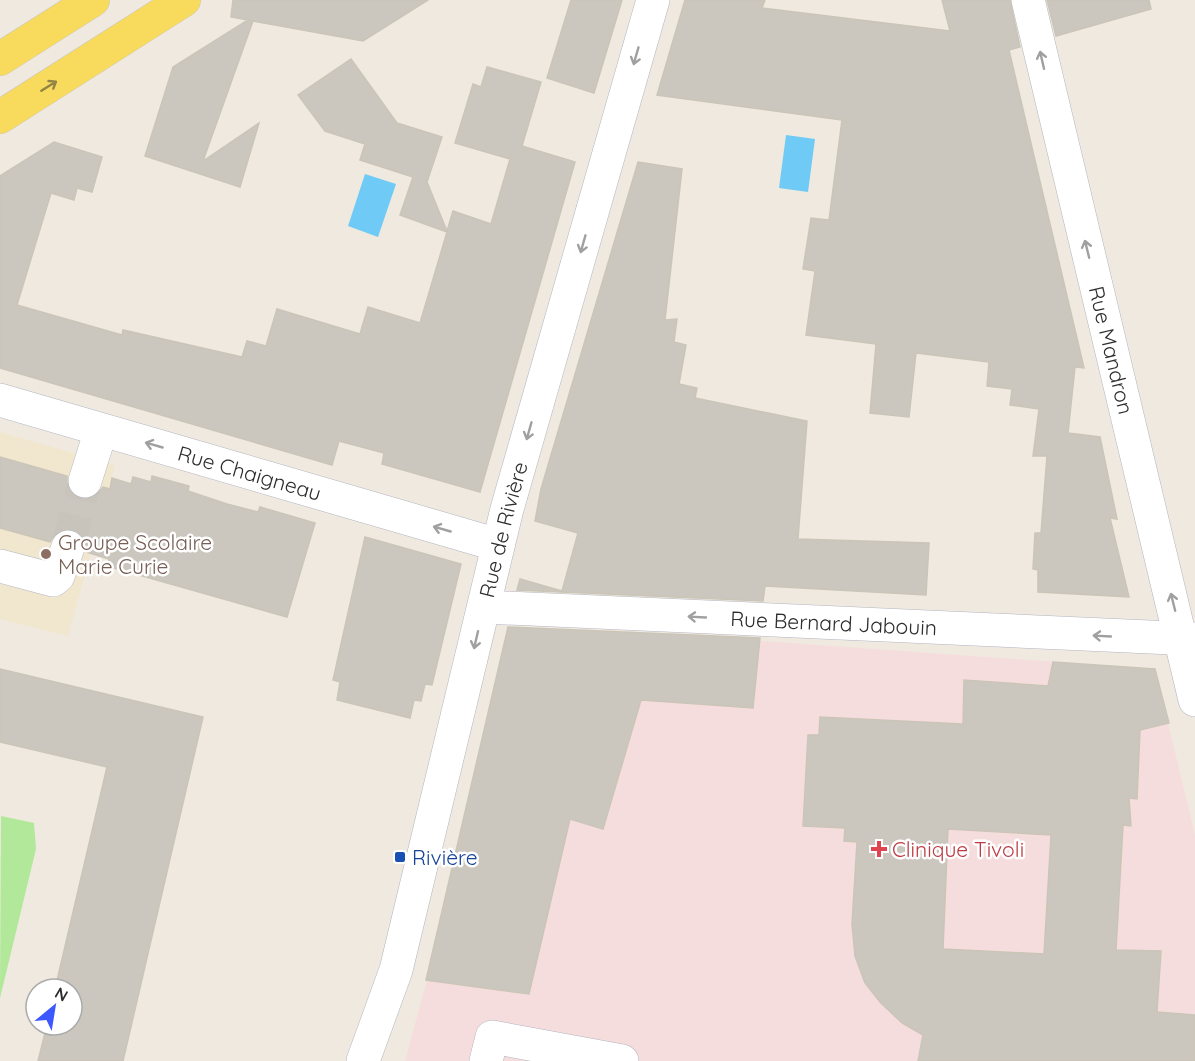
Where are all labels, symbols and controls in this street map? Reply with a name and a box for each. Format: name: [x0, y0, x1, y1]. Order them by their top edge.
one-way arrow: [630, 46, 642, 65]
one-way arrow: [1035, 50, 1047, 69]
one-way arrow: [40, 80, 57, 92]
one-way arrow: [577, 234, 588, 253]
one-way arrow: [1081, 240, 1093, 259]
street label: Rue Mandron: [1084, 284, 1139, 417]
one-way arrow: [523, 421, 534, 440]
one-way arrow: [145, 439, 164, 450]
street label: Rue Chaigneau: [175, 440, 324, 506]
street label: Rue de Rivière: [473, 459, 533, 600]
one-way arrow: [433, 523, 452, 534]
place label: Groupe Scolaire Marie Curie: [58, 529, 212, 579]
marker: Groupe Scolaire Marie Curie: [39, 547, 53, 561]
one-way arrow: [1166, 593, 1178, 612]
street label: Rue Bernard Jabouin: [730, 605, 938, 640]
one-way arrow: [688, 611, 708, 622]
one-way arrow: [1093, 630, 1113, 641]
one-way arrow: [469, 631, 481, 650]
place label: Clinique Tivoli: [892, 836, 1024, 862]
marker: Clinique Tivoli: [870, 840, 888, 858]
place label: Rivière: [412, 844, 478, 870]
marker: Rivière: [393, 850, 407, 864]
north arrow: [24, 977, 84, 1037]
text: N: [51, 982, 72, 1006]

